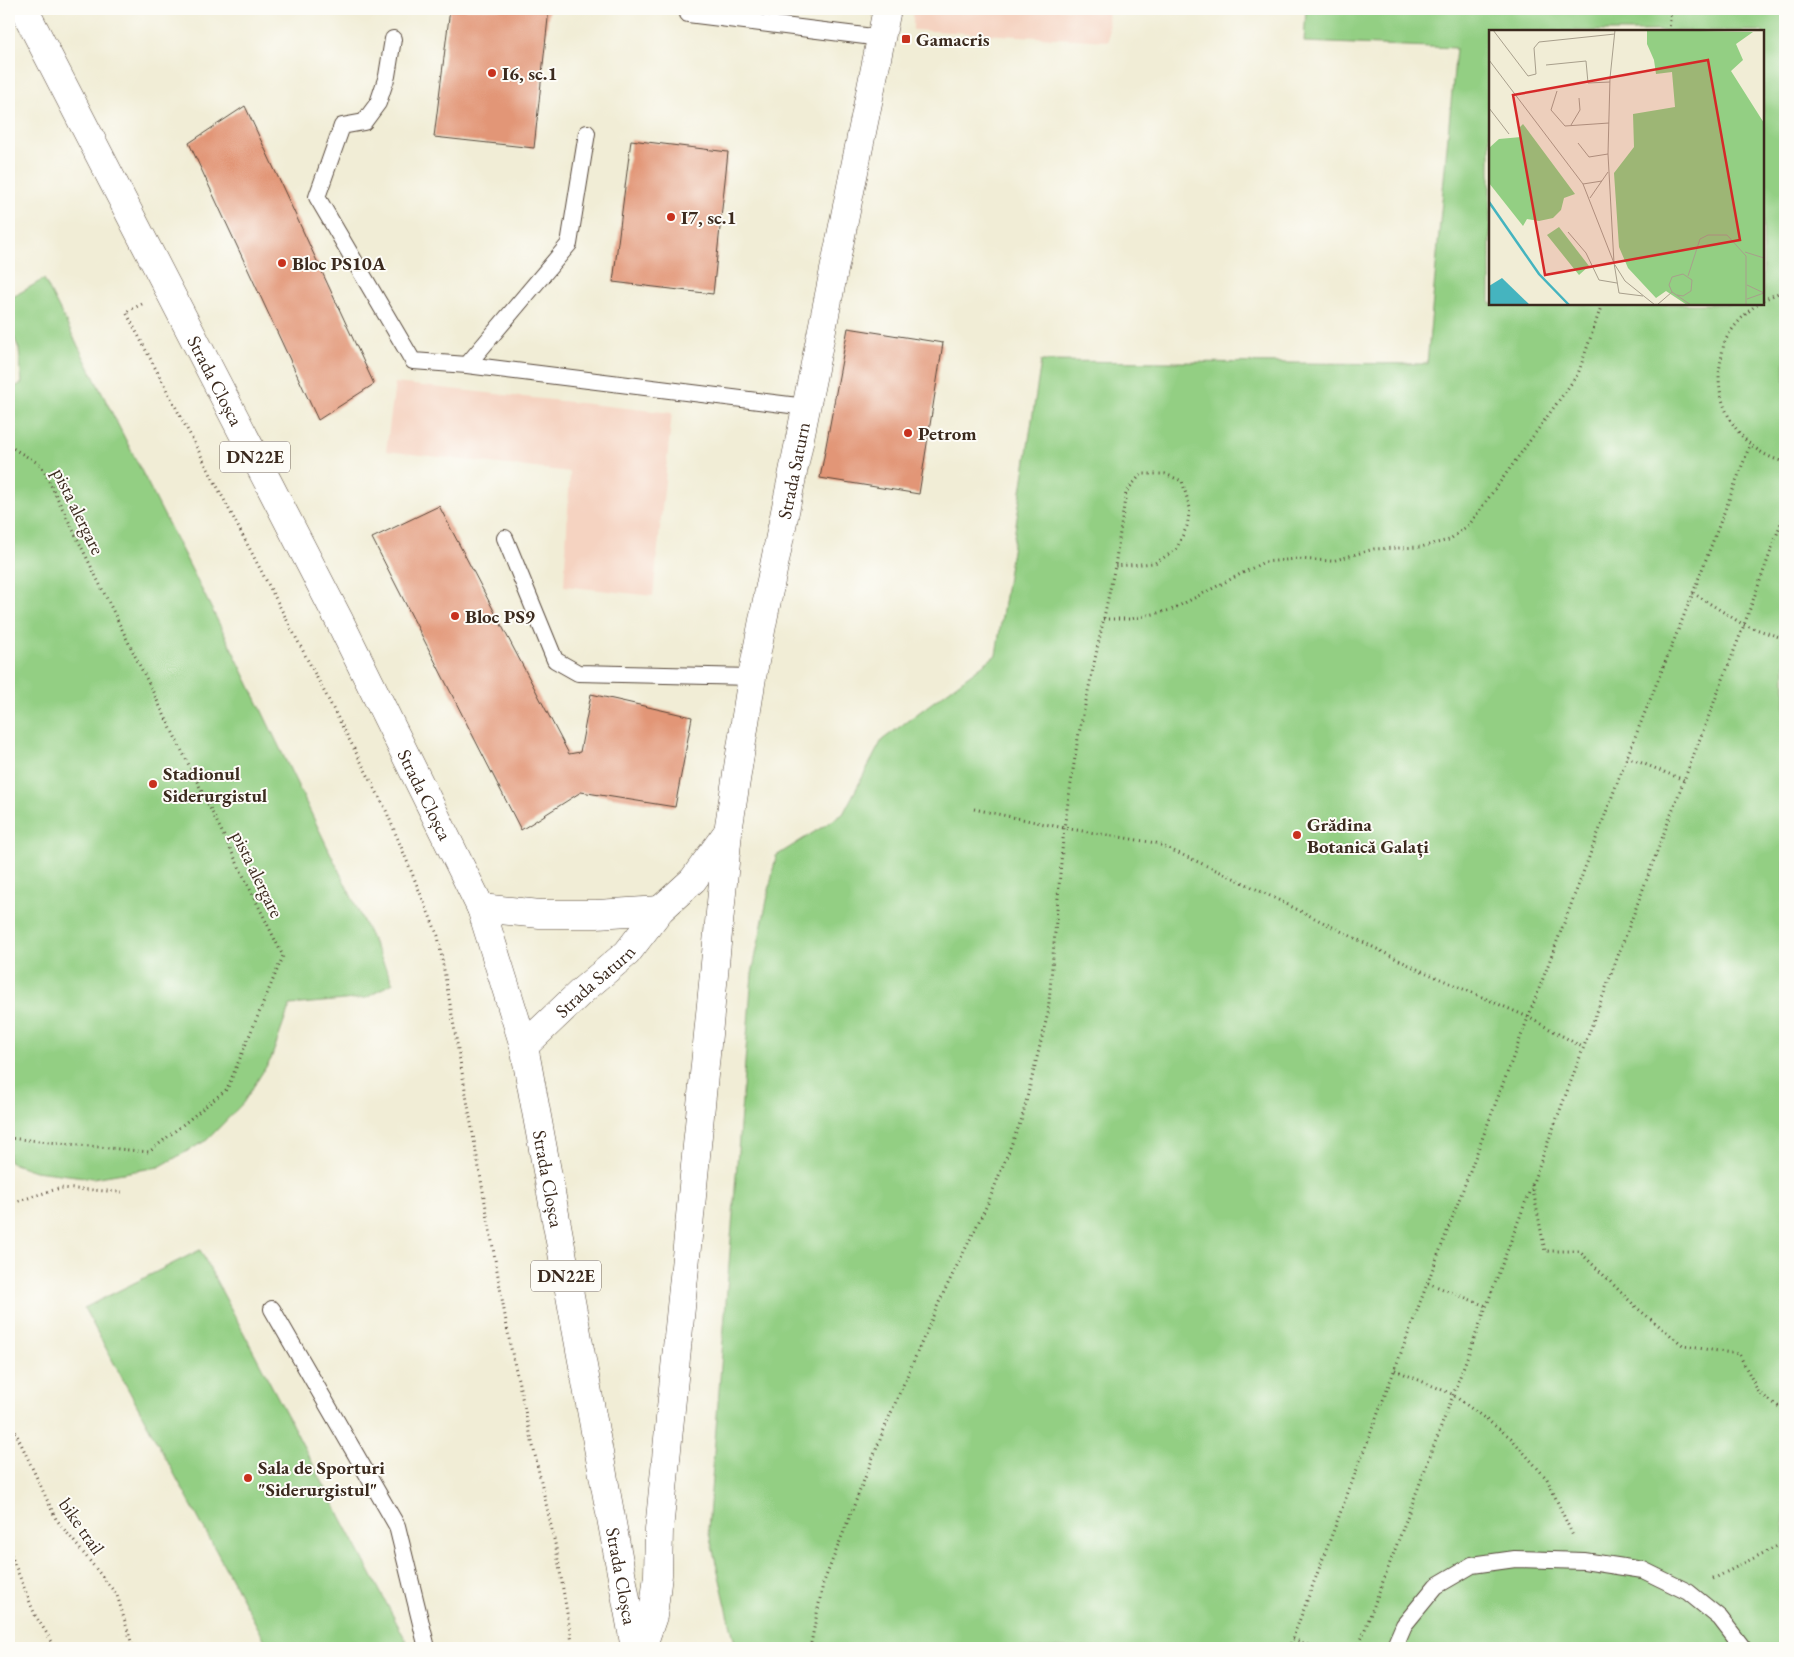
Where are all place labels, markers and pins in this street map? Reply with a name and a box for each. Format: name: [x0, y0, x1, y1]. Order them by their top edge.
place label: Gamacris: [916, 27, 990, 52]
marker: Gamacris: [900, 33, 912, 45]
place label: I6, sc.1: [502, 61, 558, 86]
marker: I6, sc.1: [486, 67, 498, 79]
place label: I7, sc.1: [681, 205, 737, 230]
marker: I7, sc.1: [665, 211, 677, 223]
place label: Bloc PS10A: [292, 251, 386, 276]
marker: Bloc PS10A: [276, 257, 288, 269]
place label: Petrom: [918, 421, 977, 446]
marker: Petrom: [902, 427, 914, 439]
place label: Bloc PS9: [465, 604, 535, 629]
marker: Bloc PS9: [449, 610, 461, 622]
place label: Stadionul Siderurgistul: [163, 761, 268, 808]
marker: Stadionul Siderurgistul: [147, 778, 159, 790]
place label: Grădina Botanică Galați: [1307, 812, 1429, 859]
marker: Grădina Botanică Galați: [1291, 829, 1303, 841]
place label: Sala de Sporturi "Siderurgistul": [258, 1455, 385, 1502]
marker: Sala de Sporturi "Siderurgistul": [242, 1472, 254, 1484]

